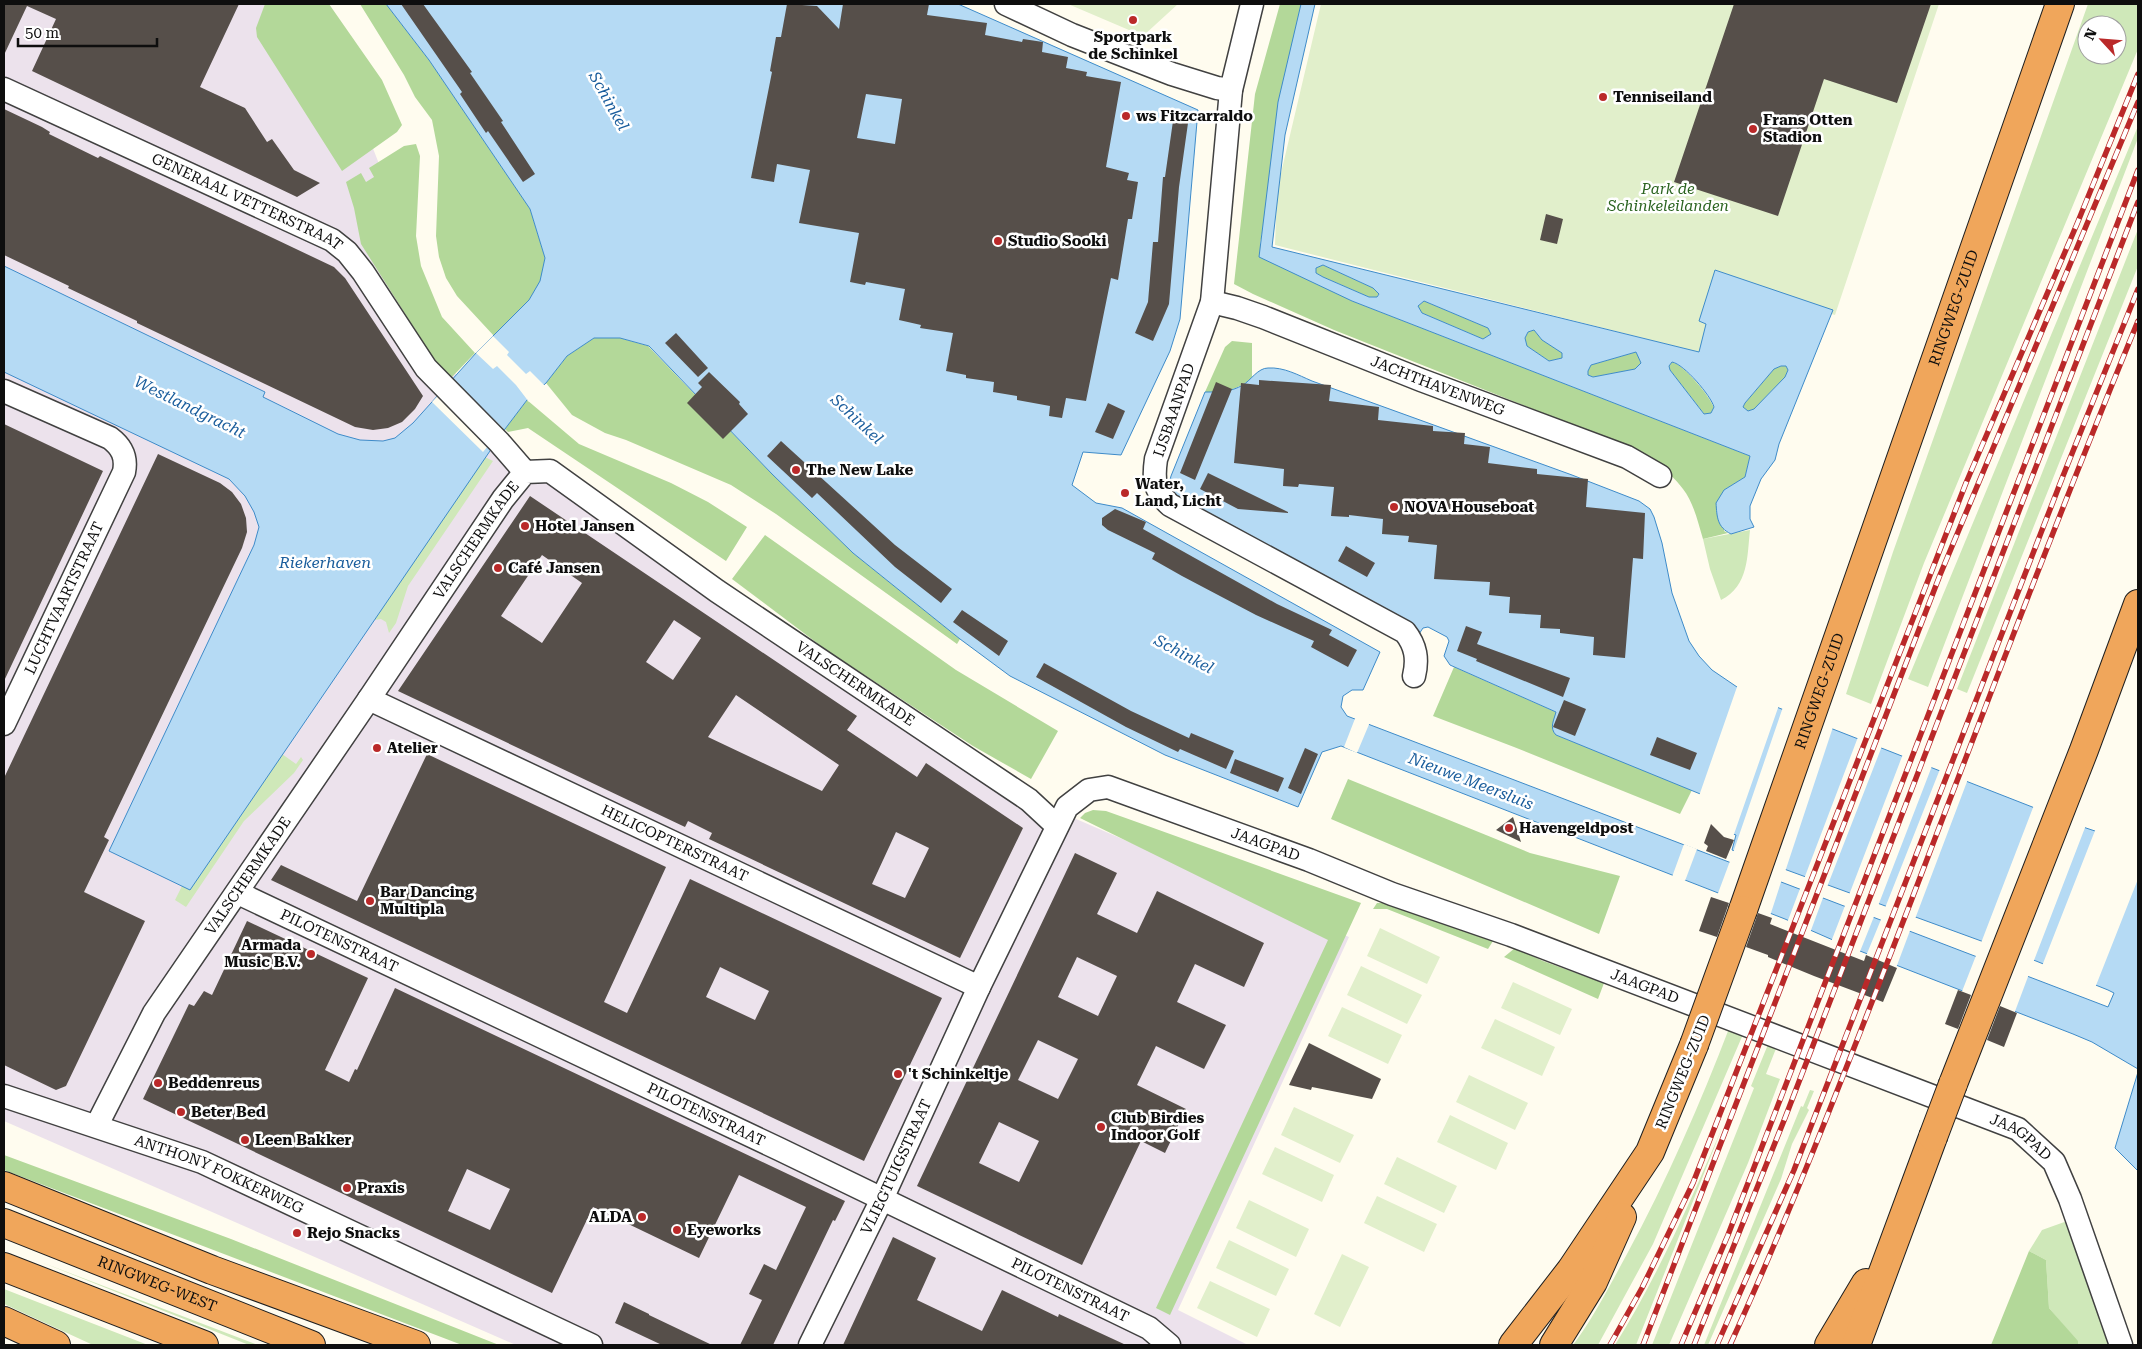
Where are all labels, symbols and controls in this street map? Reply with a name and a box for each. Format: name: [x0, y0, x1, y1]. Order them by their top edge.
marker: Sportpark de Schinkel: [1127, 14, 1139, 26]
scale bar: [18, 15, 156, 47]
north arrow: [2077, 15, 2127, 65]
text: 50 m: [25, 24, 60, 42]
text: N: [2081, 26, 2100, 43]
place label: Sportpark de Schinkel: [1088, 28, 1178, 63]
water label: Schinkel: [585, 67, 633, 134]
place label: Tenniseiland: [1613, 88, 1712, 106]
marker: Tenniseiland: [1597, 91, 1609, 103]
place label: ws Fitzcarraldo: [1136, 107, 1253, 125]
marker: ws Fitzcarraldo: [1120, 110, 1132, 122]
place label: Frans Otten Stadion: [1763, 111, 1853, 146]
marker: Frans Otten Stadion: [1747, 123, 1759, 135]
street label: GENERAAL VETTERSTRAAT: [149, 149, 346, 254]
park label: Park de Schinkeleilanden: [1606, 180, 1729, 215]
place label: Studio Sooki: [1008, 232, 1106, 250]
marker: Studio Sooki: [992, 235, 1004, 247]
street label: RINGWEG-ZUID: [1925, 247, 1982, 368]
street label: JACHTHAVENWEG: [1368, 352, 1508, 420]
street label: IJSBAANPAD: [1150, 361, 1198, 459]
water label: Westlandgracht: [131, 372, 249, 442]
water label: Schinkel: [826, 389, 887, 448]
place label: The New Lake: [806, 461, 913, 479]
marker: The New Lake: [790, 464, 802, 476]
place label: Water, Land, Licht: [1135, 475, 1222, 510]
street label: VALSCHERMKADE: [430, 477, 523, 603]
marker: Water, Land, Licht: [1119, 487, 1131, 499]
place label: NOVA Houseboat: [1404, 498, 1534, 516]
marker: NOVA Houseboat: [1388, 501, 1400, 513]
place label: Hotel Jansen: [535, 517, 634, 535]
street label: LUCHTVAARTSTRAAT: [21, 519, 107, 677]
marker: Hotel Jansen: [519, 520, 531, 532]
water label: Riekerhaven: [278, 553, 371, 572]
place label: Café Jansen: [508, 559, 600, 577]
marker: Café Jansen: [492, 562, 504, 574]
water label: Schinkel: [1150, 630, 1217, 678]
street label: RINGWEG-ZUID: [1791, 631, 1848, 751]
street label: VALSCHERMKADE: [793, 637, 918, 730]
place label: Atelier: [387, 739, 438, 757]
marker: Atelier: [371, 742, 383, 754]
water label: Nieuwe Meersluis: [1405, 748, 1536, 814]
street label: HELICOPTERSTRAAT: [598, 801, 751, 886]
street label: VALSCHERMKADE: [201, 813, 295, 938]
place label: Havengeldpost: [1519, 819, 1634, 837]
marker: Havengeldpost: [1503, 822, 1515, 834]
street label: JAAGPAD: [1229, 824, 1302, 865]
place label: Bar Dancing Multipla: [380, 883, 475, 918]
marker: Bar Dancing Multipla: [364, 895, 376, 907]
street label: PILOTENSTRAAT: [277, 905, 401, 977]
place label: Armada Music B.V.: [224, 936, 301, 971]
marker: Armada Music B.V.: [305, 948, 317, 960]
street label: JAAGPAD: [1608, 965, 1682, 1007]
street label: RINGWEG-ZUID: [1652, 1012, 1714, 1132]
place label: 't Schinkeltje: [908, 1065, 1009, 1083]
marker: 't Schinkeltje: [892, 1068, 904, 1080]
place label: Beddenreus: [168, 1074, 260, 1092]
marker: Beddenreus: [152, 1077, 164, 1089]
street label: PILOTENSTRAAT: [644, 1079, 768, 1150]
street label: VLIEGTUIGSTRAAT: [857, 1097, 935, 1237]
place label: Beter Bed: [191, 1103, 266, 1121]
marker: Beter Bed: [175, 1106, 187, 1118]
place label: Club Birdies Indoor Golf: [1111, 1109, 1205, 1144]
street label: JAAGPAD: [1987, 1110, 2055, 1164]
marker: Club Birdies Indoor Golf: [1095, 1121, 1107, 1133]
street label: ANTHONY FOKKERWEG: [132, 1131, 307, 1218]
place label: Leen Bakker: [255, 1131, 352, 1149]
marker: Leen Bakker: [239, 1134, 251, 1146]
place label: Praxis: [357, 1179, 405, 1197]
marker: Praxis: [341, 1182, 353, 1194]
place label: ALDA: [589, 1208, 632, 1226]
marker: ALDA: [636, 1211, 648, 1223]
place label: Eyeworks: [687, 1221, 761, 1239]
place label: Rejo Snacks: [307, 1224, 400, 1242]
marker: Eyeworks: [671, 1224, 683, 1236]
marker: Rejo Snacks: [291, 1227, 303, 1239]
street label: RINGWEG-WEST: [95, 1252, 220, 1316]
street label: PILOTENSTRAAT: [1008, 1254, 1132, 1326]

